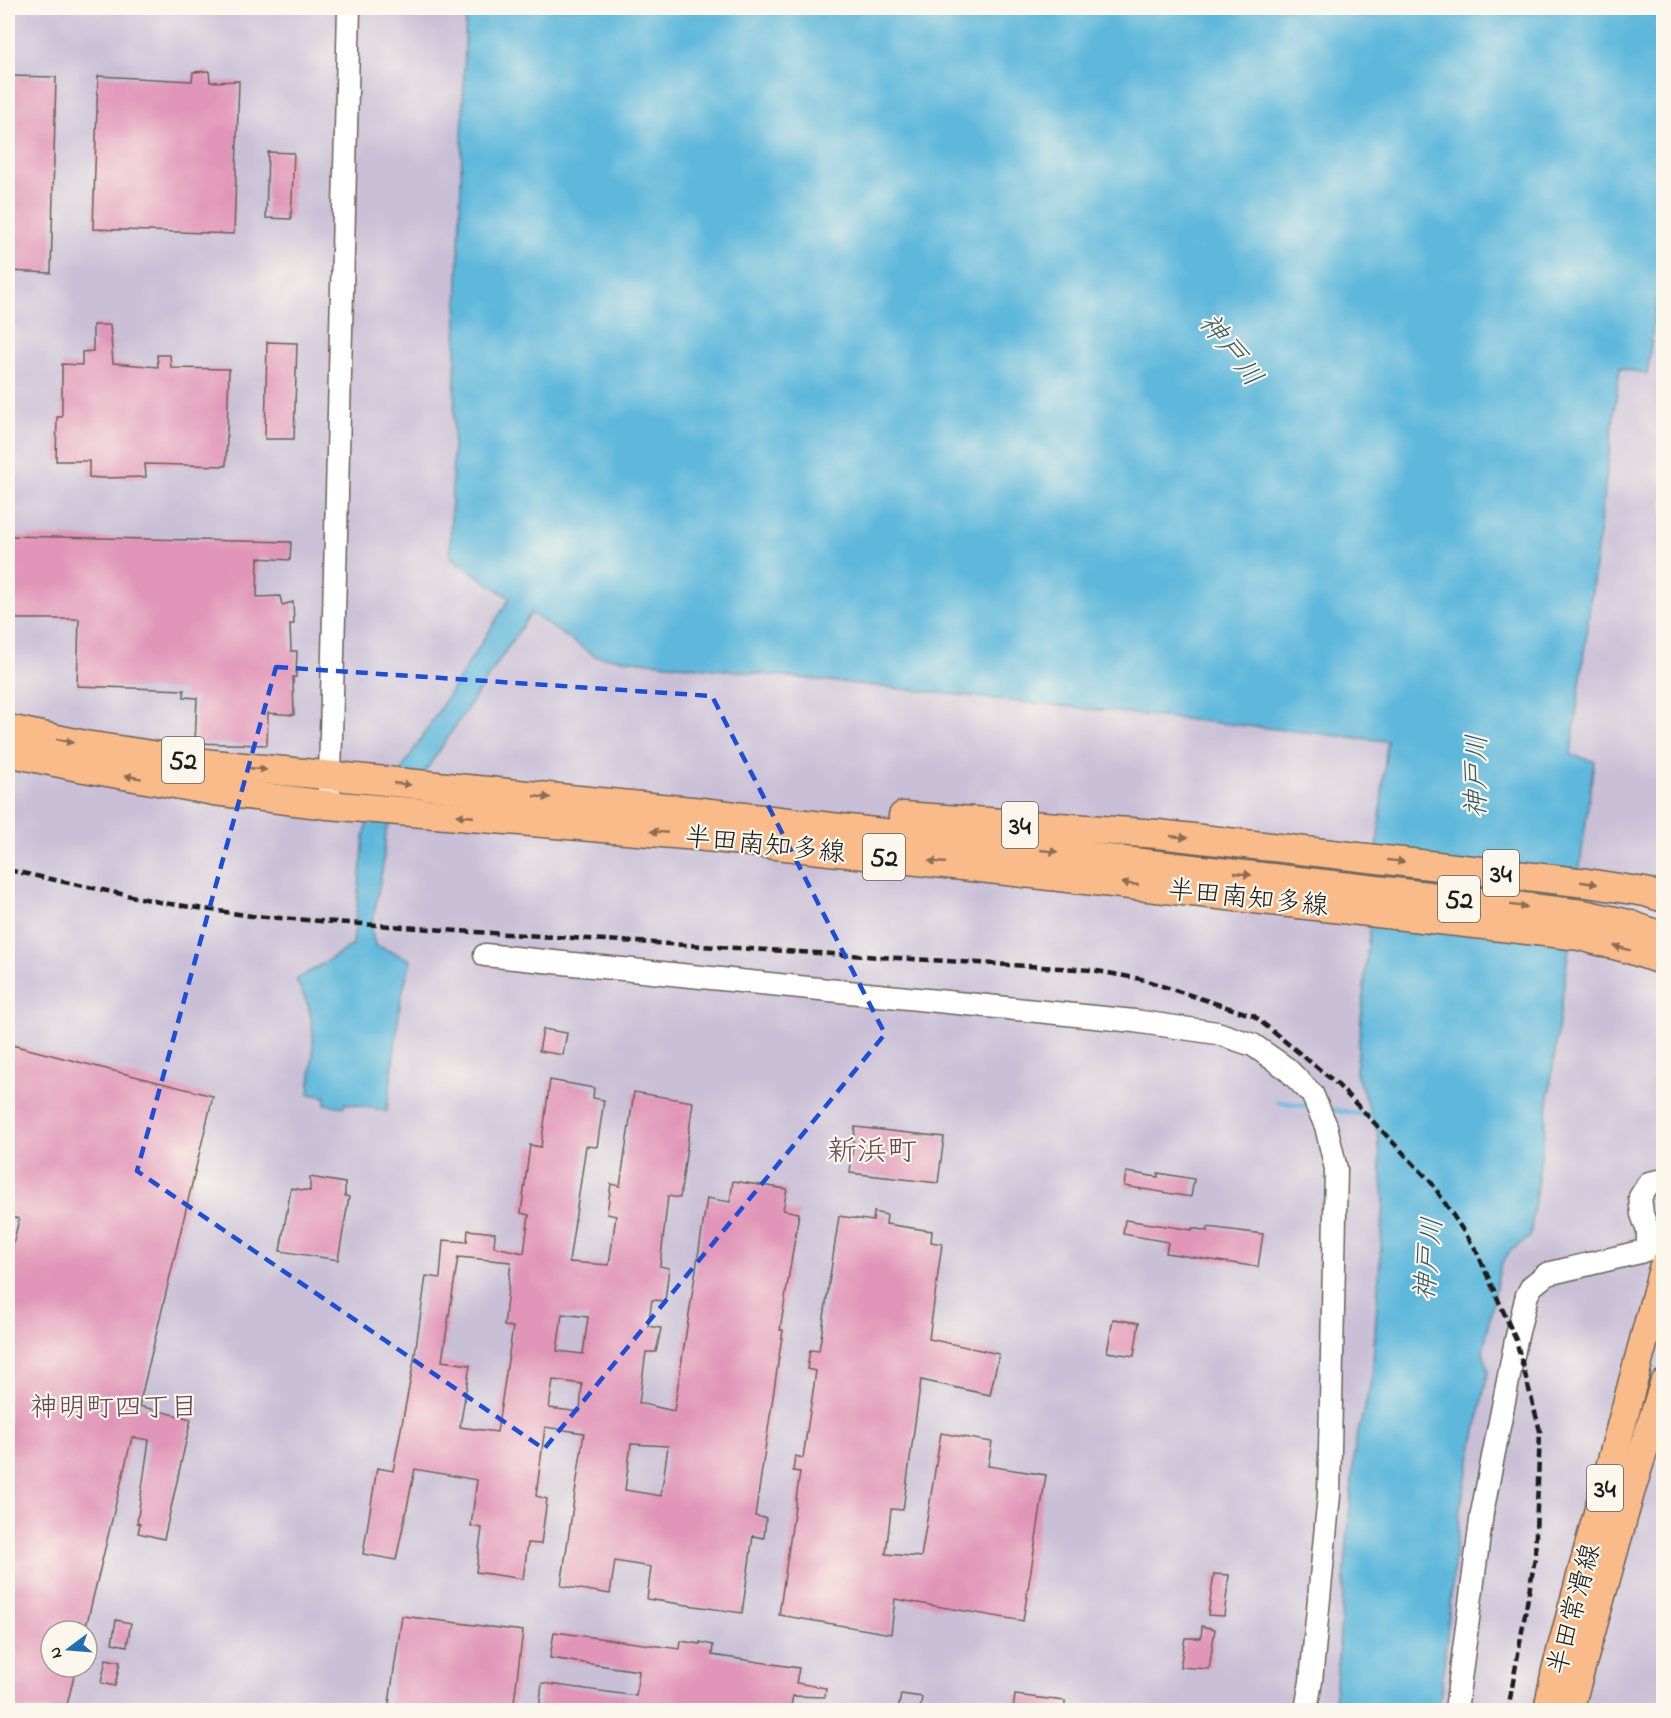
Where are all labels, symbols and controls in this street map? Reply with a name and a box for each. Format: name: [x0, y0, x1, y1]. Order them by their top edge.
water label: 神戸川: [1187, 305, 1271, 397]
water label: 神戸川: [1457, 734, 1500, 818]
one-way arrow: [55, 736, 74, 746]
road number: 52: [162, 737, 204, 783]
one-way arrow: [248, 764, 267, 774]
one-way arrow: [123, 772, 142, 781]
one-way arrow: [392, 779, 411, 789]
one-way arrow: [533, 792, 552, 802]
road number: 34: [1002, 802, 1038, 848]
one-way arrow: [455, 811, 474, 821]
street label: 半田南知多線: [682, 819, 847, 874]
one-way arrow: [650, 828, 669, 837]
one-way arrow: [1170, 832, 1189, 842]
road number: 52: [863, 834, 905, 880]
one-way arrow: [1040, 847, 1059, 856]
road number: 34: [1483, 850, 1519, 896]
one-way arrow: [1386, 856, 1405, 866]
one-way arrow: [927, 858, 946, 867]
one-way arrow: [1234, 869, 1253, 879]
street label: 半田南知多線: [1165, 872, 1330, 927]
road number: 52: [1438, 876, 1480, 922]
one-way arrow: [1121, 879, 1140, 889]
one-way arrow: [1580, 879, 1599, 888]
one-way arrow: [1510, 902, 1529, 911]
one-way arrow: [1613, 942, 1631, 952]
district label: 新浜町: [827, 1131, 917, 1175]
water label: 神戸川: [1406, 1215, 1455, 1303]
district label: 神明町四丁目: [30, 1389, 198, 1430]
road number: 34: [1587, 1465, 1623, 1511]
street label: 半田常滑線: [1539, 1539, 1612, 1680]
north arrow: [39, 1619, 99, 1679]
text: N: [43, 1644, 70, 1661]

